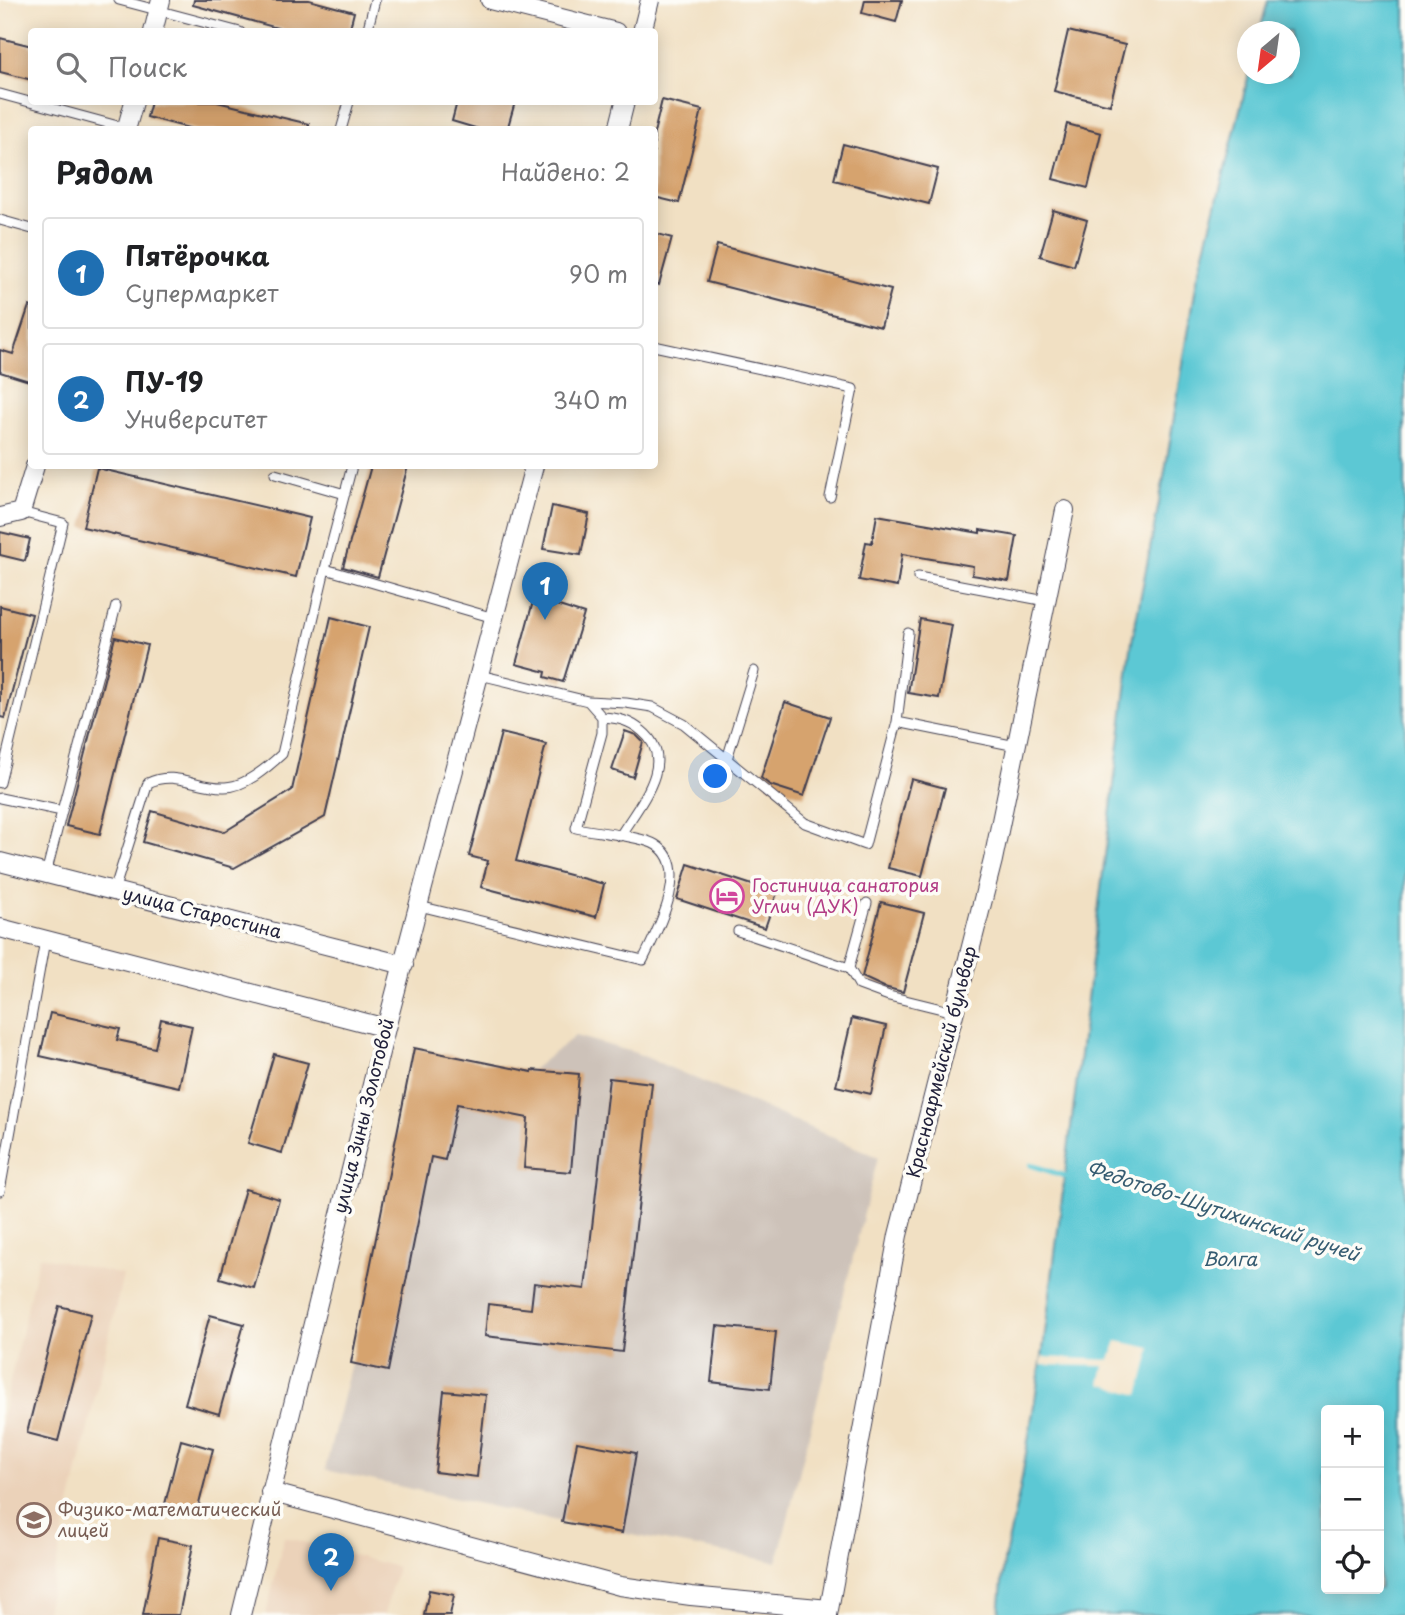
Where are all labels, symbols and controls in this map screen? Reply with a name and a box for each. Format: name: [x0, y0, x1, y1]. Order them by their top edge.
north arrow: [1237, 21, 1300, 84]
search box: [28, 28, 658, 105]
text: Поиск: [108, 47, 187, 86]
icon: search: [52, 48, 90, 86]
text: Рядом: [56, 149, 154, 194]
text: Найдено: 2: [501, 154, 630, 189]
text: Пятёрочка: [125, 236, 270, 275]
text: 1: [76, 256, 87, 291]
text: 90 m: [569, 256, 628, 291]
text: Супермаркет: [125, 275, 279, 310]
text: ПУ-19: [125, 362, 203, 401]
text: 2: [73, 382, 89, 417]
text: 340 m: [553, 382, 628, 417]
text: Университет: [125, 401, 267, 436]
pin: 1: [522, 562, 568, 620]
your location: [698, 759, 732, 793]
place label: Гостиница санатория Углич (ДУК): [752, 871, 939, 919]
hotel icon: Гостиница санатория Углич (ДУК): [708, 877, 746, 915]
street label: улица Старостина: [120, 879, 285, 945]
street label: Красноармейский бульвар: [899, 943, 982, 1180]
street label: улица Зины Золотовой: [325, 1015, 400, 1216]
water label: Федотово-Шутихинский ручей: [1084, 1153, 1365, 1268]
water label: Волга: [1203, 1244, 1258, 1272]
map controls: [1321, 1405, 1384, 1594]
button: +: [1321, 1405, 1384, 1468]
button: −: [1321, 1468, 1384, 1531]
place label: Физико-математический лицей: [57, 1495, 281, 1543]
school or university icon: Физико-математический лицей: [15, 1501, 53, 1539]
button: locate: [1321, 1531, 1384, 1594]
pin: 2: [308, 1533, 354, 1591]

